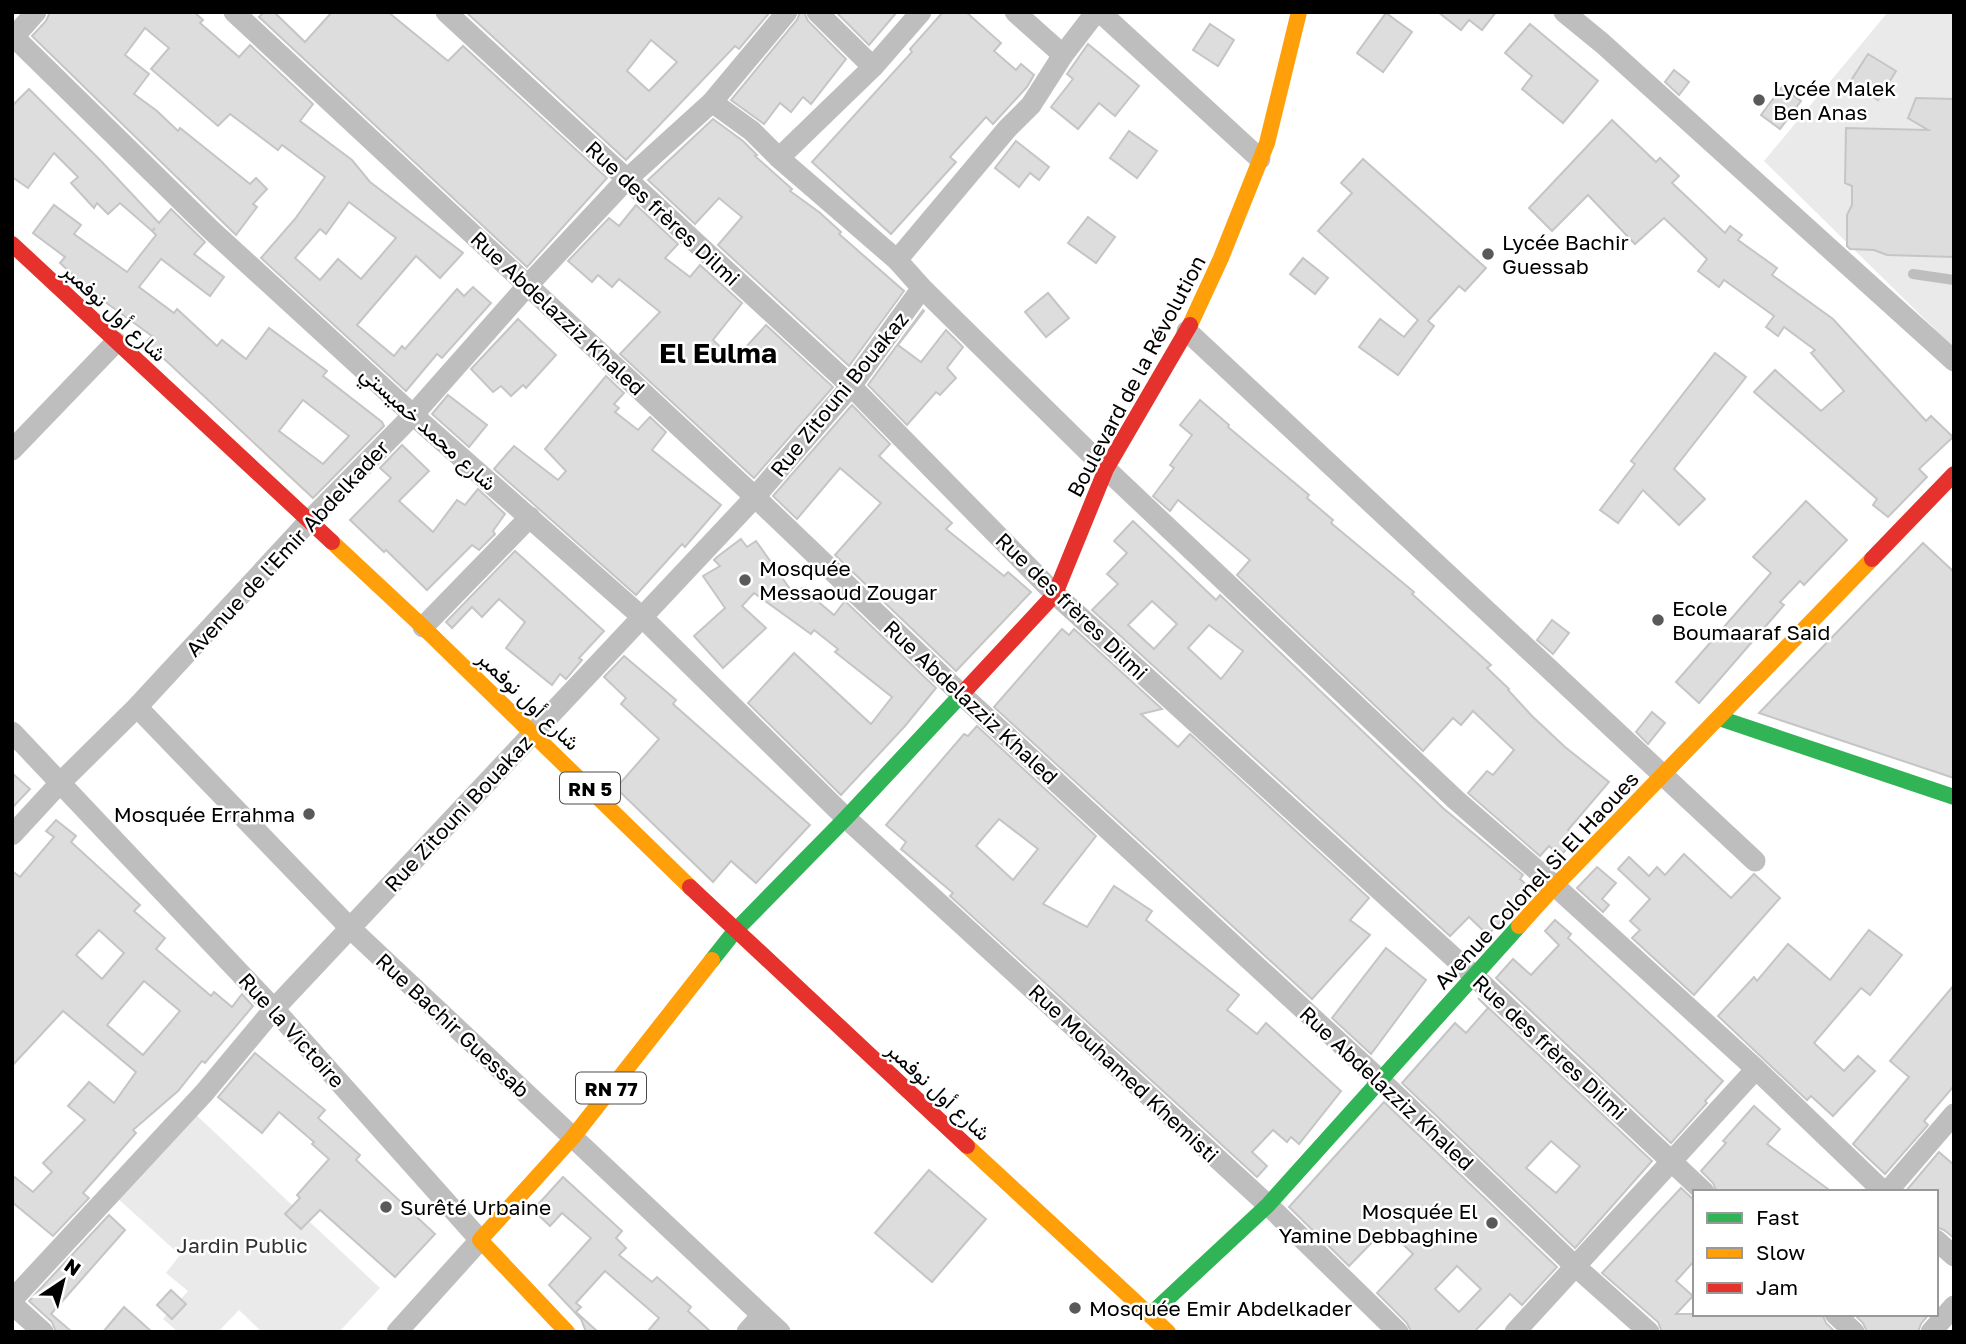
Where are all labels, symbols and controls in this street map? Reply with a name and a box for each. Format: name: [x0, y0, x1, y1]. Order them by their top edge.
place label: Lycée Malek Ben Anas: [1773, 75, 1896, 125]
marker: Lycée Malek Ben Anas: [1751, 92, 1767, 108]
street label: Rue des frères Dilmi: [581, 135, 745, 291]
street label: Rue Abdelazziz Khaled: [465, 225, 651, 401]
place label: Lycée Bachir Guessab: [1502, 229, 1629, 279]
marker: Lycée Bachir Guessab: [1480, 246, 1496, 262]
street label: Boulevard de la Révolution: [1061, 251, 1211, 501]
street label: شارع أول نوفمبر: [56, 257, 172, 368]
street label: Rue Zitouni Bouakaz: [764, 306, 914, 482]
district label: El Eulma: [659, 336, 777, 369]
street label: شارع محمد خميستي: [352, 360, 502, 500]
street label: Avenue de l'Emir Abdelkader: [180, 434, 394, 662]
street label: Rue des frères Dilmi: [991, 527, 1153, 685]
place label: Mosquée Messaoud Zougar: [759, 555, 937, 605]
marker: Mosquée Messaoud Zougar: [737, 572, 753, 588]
place label: Ecole Boumaaraf Said: [1672, 595, 1830, 645]
marker: Ecole Boumaaraf Said: [1650, 612, 1666, 628]
street label: Rue Abdelazziz Khaled: [878, 614, 1064, 790]
street label: شارع أول نوفمبر: [470, 644, 586, 757]
street label: Rue Zitouni Bouakaz: [379, 729, 537, 897]
street label: Avenue Colonel Si El Haoues: [1428, 766, 1644, 994]
road number: RN 5: [560, 772, 620, 804]
place label: Mosquée Errahma: [114, 801, 295, 827]
marker: Mosquée Errahma: [301, 806, 317, 822]
street label: Rue Bachir Guessab: [371, 947, 535, 1103]
street label: Rue la Victoire: [234, 967, 350, 1093]
street label: Rue des frères Dilmi: [1468, 969, 1632, 1125]
street label: Rue Mouhamed Khemisti: [1024, 978, 1224, 1168]
street label: Rue Abdelazziz Khaled: [1294, 1000, 1480, 1176]
street label: شارع أول نوفمبر: [880, 1036, 996, 1147]
road number: RN 77: [576, 1072, 646, 1104]
legend: [1693, 1190, 1938, 1316]
place label: Surêté Urbaine: [400, 1194, 551, 1220]
place label: Mosquée El Yamine Debbaghine: [1279, 1198, 1478, 1248]
marker: Surêté Urbaine: [378, 1199, 394, 1215]
text: Fast: [1756, 1204, 1799, 1230]
marker: Mosquée El Yamine Debbaghine: [1484, 1215, 1500, 1231]
park label: Jardin Public: [176, 1232, 308, 1258]
text: Slow: [1756, 1239, 1805, 1265]
north arrow: [28, 1246, 98, 1316]
text: N: [61, 1253, 86, 1280]
text: Jam: [1756, 1274, 1798, 1300]
place label: Mosquée Emir Abdelkader: [1089, 1295, 1352, 1321]
marker: Mosquée Emir Abdelkader: [1067, 1300, 1083, 1316]

